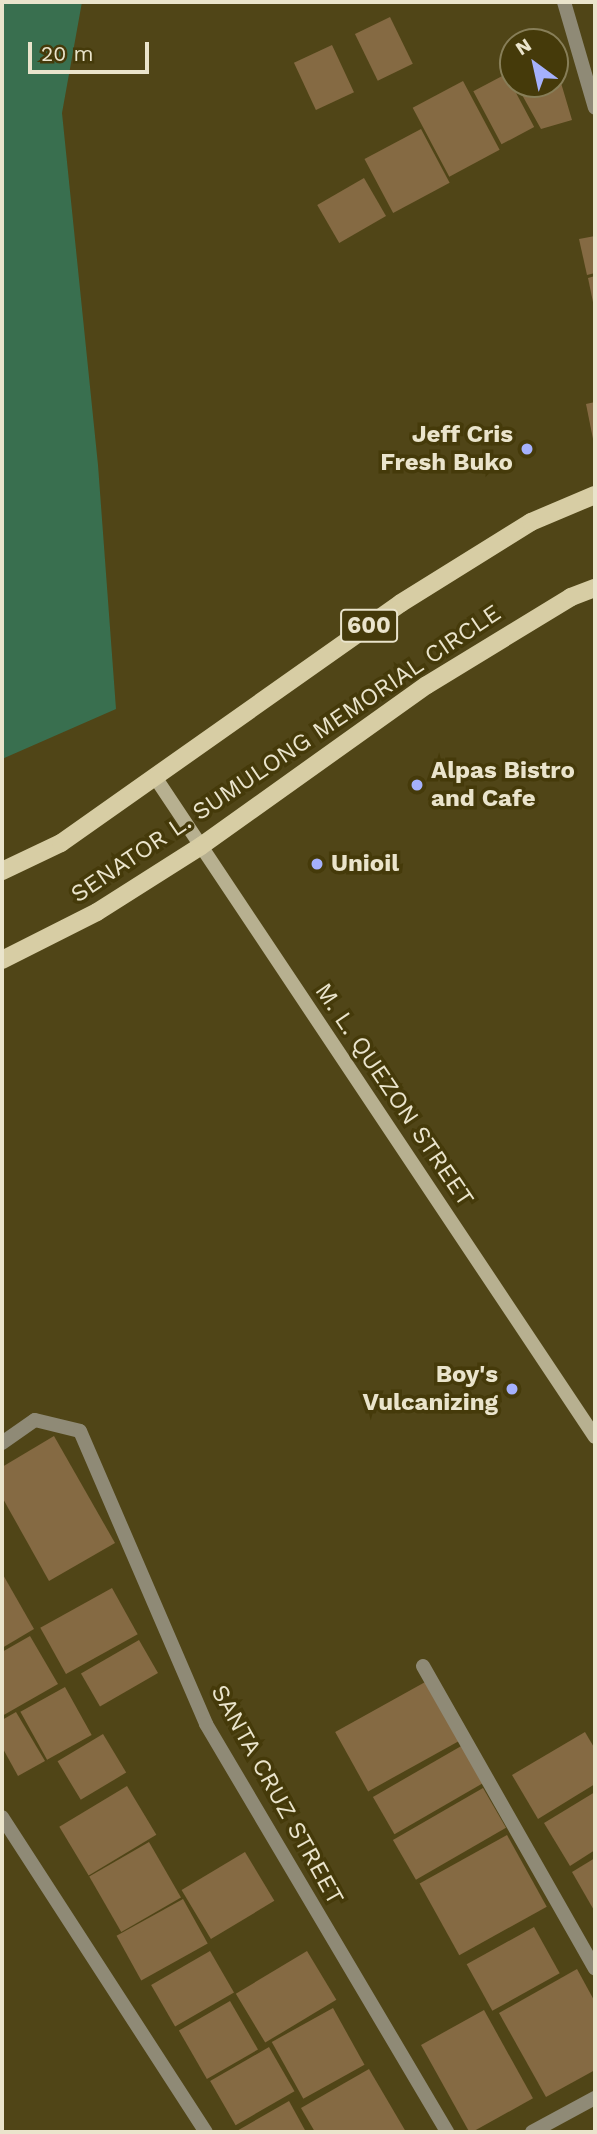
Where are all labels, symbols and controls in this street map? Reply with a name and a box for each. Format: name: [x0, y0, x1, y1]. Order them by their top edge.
scale bar: [32, 28, 152, 72]
north arrow: [499, 28, 569, 98]
text: N: [511, 33, 536, 60]
text: 20 m: [41, 41, 93, 66]
place label: Jeff Cris Fresh Buko: [380, 421, 513, 477]
marker: Jeff Cris Fresh Buko: [519, 441, 535, 457]
street label: SENATOR L. SUMULONG MEMORIAL CIRCLE: [65, 599, 507, 909]
road number: 600: [339, 606, 399, 646]
place label: Alpas Bistro and Cafe: [431, 757, 575, 813]
marker: Alpas Bistro and Cafe: [409, 777, 425, 793]
place label: Unioil: [331, 850, 399, 878]
marker: Unioil: [309, 856, 325, 872]
street label: M. L. QUEZON STREET: [309, 978, 479, 1212]
place label: Boy's Vulcanizing: [362, 1361, 498, 1417]
marker: Boy's Vulcanizing: [504, 1381, 520, 1397]
street label: SANTA CRUZ STREET: [204, 1680, 350, 1910]

